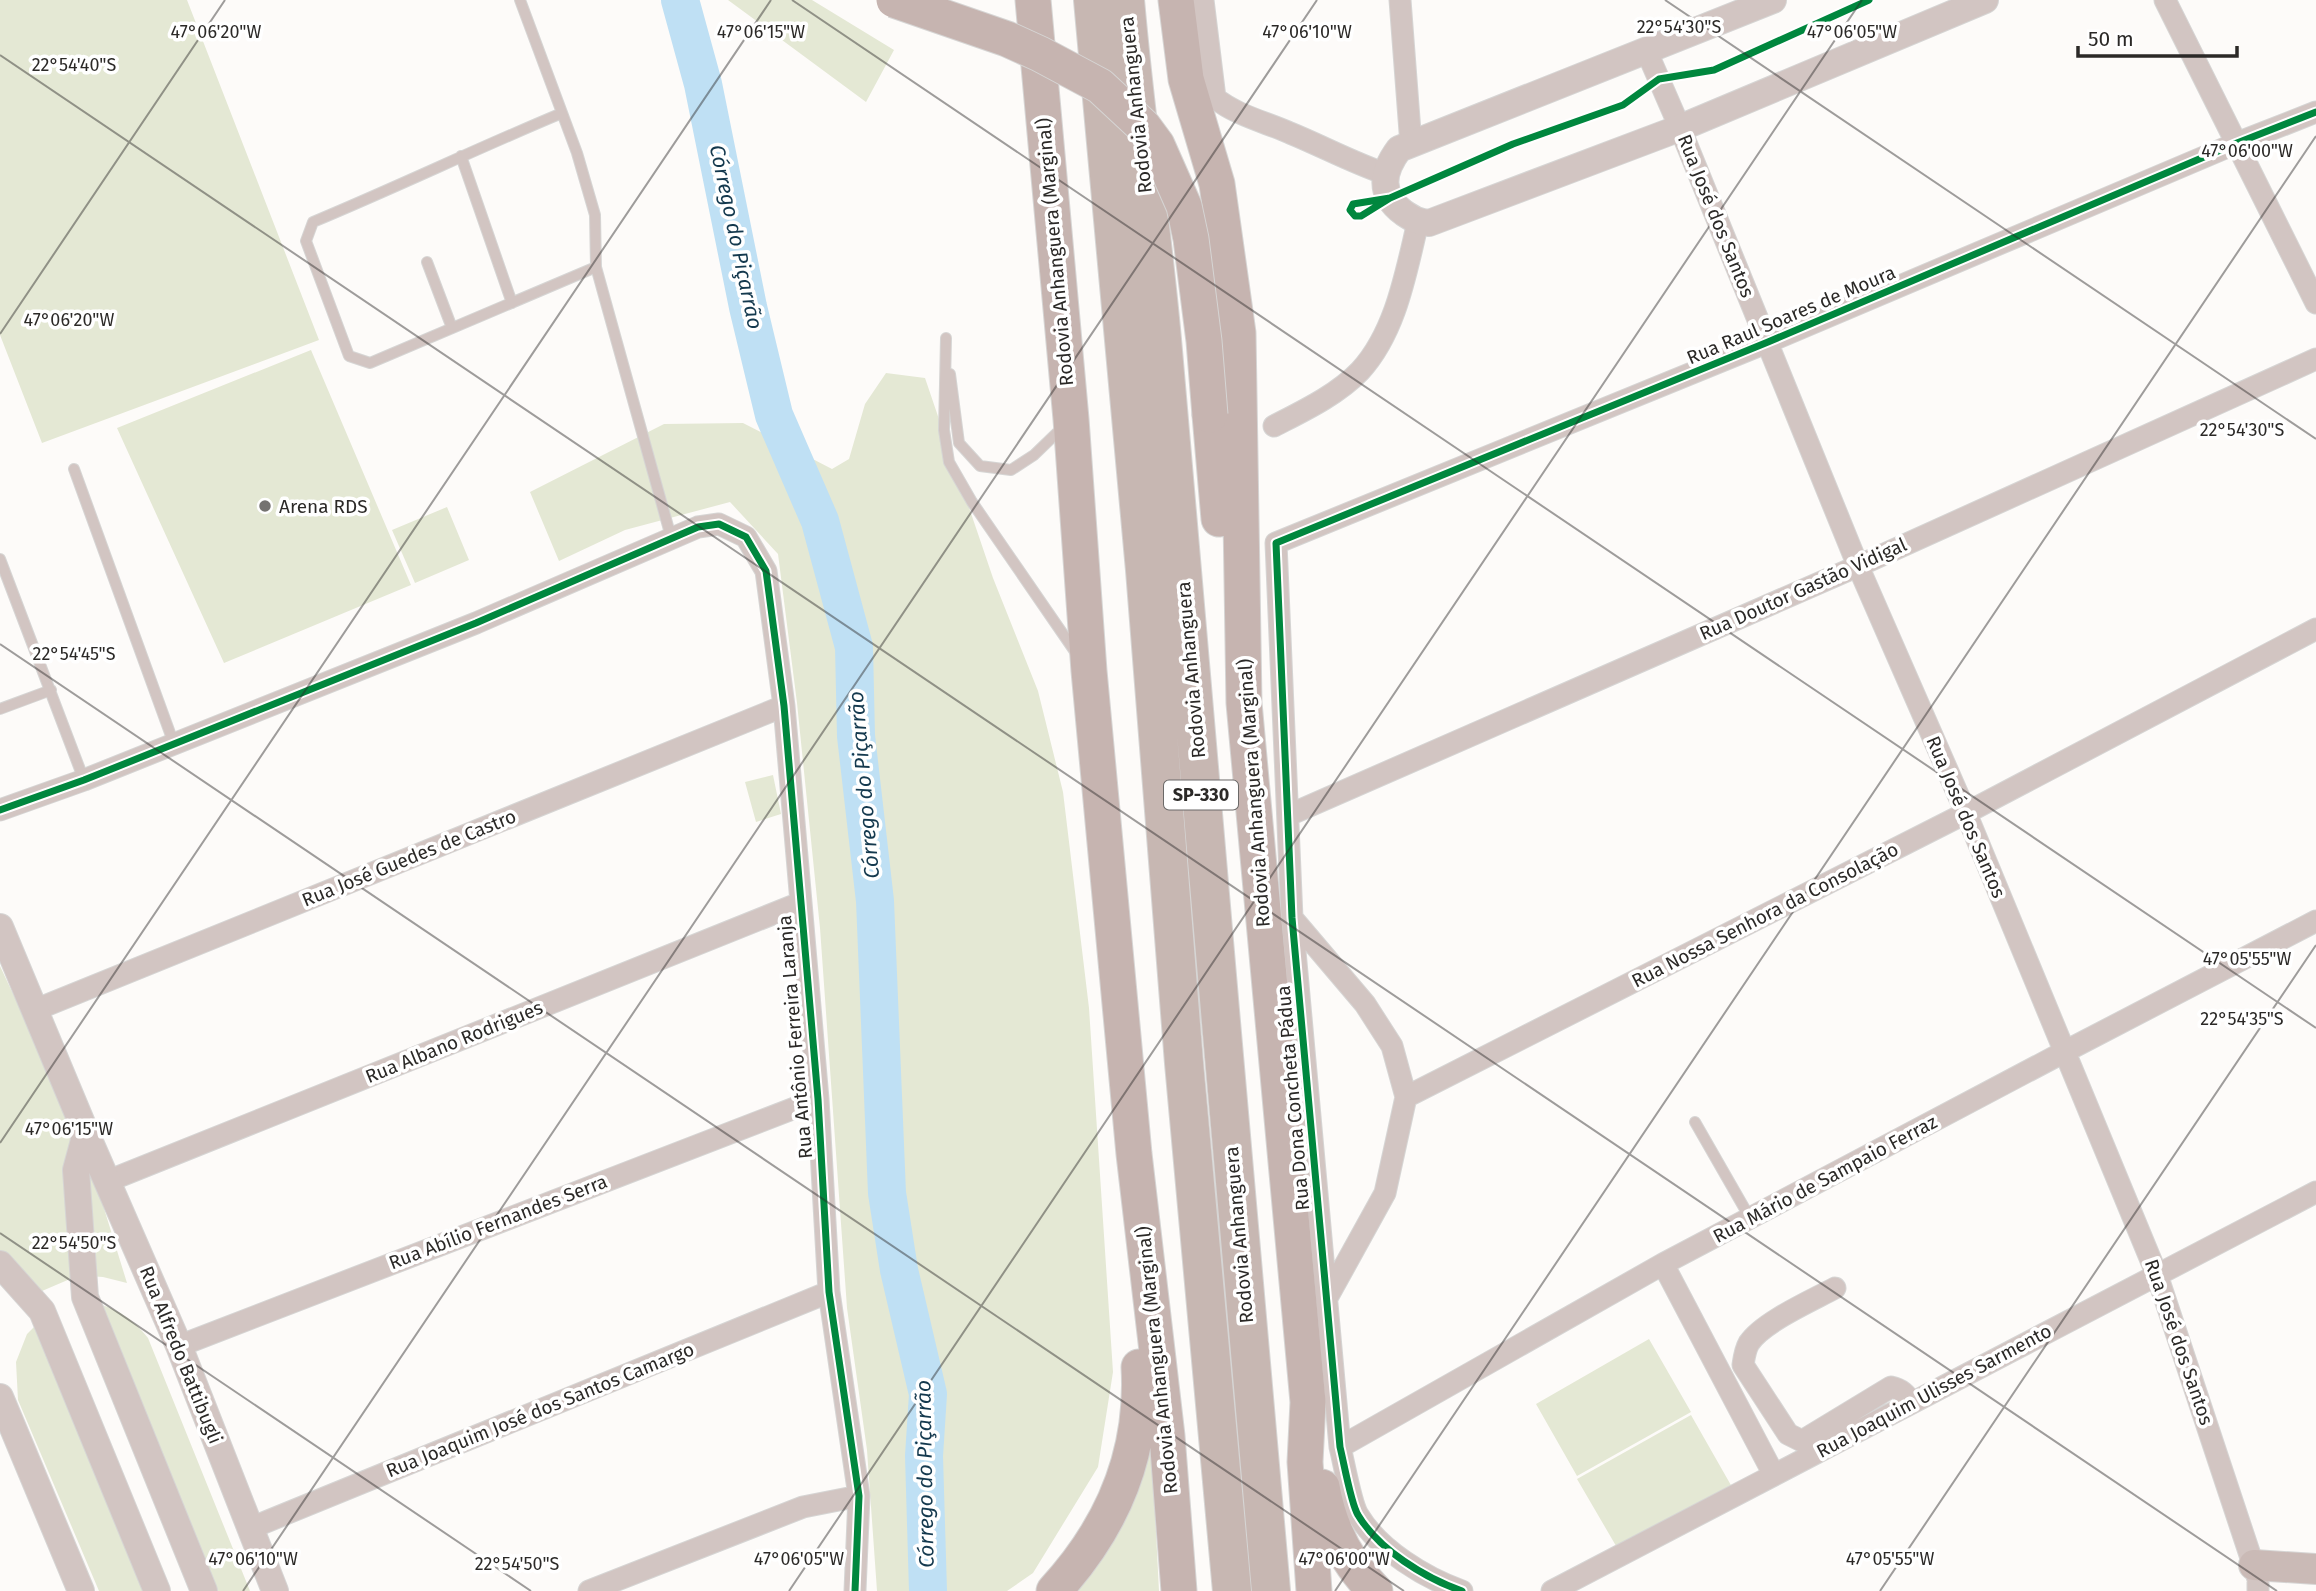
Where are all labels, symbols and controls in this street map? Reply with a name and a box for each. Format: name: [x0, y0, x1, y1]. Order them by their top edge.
scale bar: [2078, 14, 2237, 58]
street label: Rodovia Anhanguera: [1115, 16, 1157, 194]
text: 22°54'30"S: [1637, 16, 1722, 38]
text: 47°06'20"W: [171, 21, 262, 43]
text: 47°06'15"W: [717, 21, 805, 43]
text: 47°06'10"W: [1262, 21, 1352, 43]
text: 47°06'05"W: [1807, 21, 1897, 43]
text: 50 m: [2088, 26, 2134, 52]
text: 22°54'40"S: [32, 54, 116, 76]
street label: Rodovia Anhanguera (Marginal): [1032, 117, 1078, 387]
street label: Rua José dos Santos: [1673, 131, 1759, 301]
text: 47°06'00"W: [2201, 140, 2293, 162]
water label: Córrego do Piçarrão: [704, 142, 768, 332]
street label: Rua Raul Soares de Moura: [1683, 261, 1899, 369]
text: 47°06'20"W: [24, 309, 115, 331]
text: 22°54'30"S: [2200, 419, 2285, 441]
place label: Arena RDS: [279, 495, 368, 518]
marker: Arena RDS: [257, 498, 273, 514]
street label: Rua Doutor Gastão Vidigal: [1696, 533, 1911, 645]
street label: Rodovia Anhanguera: [1172, 581, 1210, 759]
text: 22°54'45"S: [32, 643, 116, 665]
street label: Rodovia Anhanguera (Marginal): [1233, 658, 1275, 928]
water label: Córrego do Piçarrão: [843, 690, 885, 880]
street label: Rua José dos Santos: [1921, 733, 2011, 902]
road number: SP-330: [1164, 780, 1238, 810]
street label: Rua José Guedes de Castro: [299, 804, 519, 912]
street label: Rua Nossa Senhora da Consolação: [1628, 838, 1902, 992]
street label: Rua Antônio Ferreira Laranja: [773, 914, 817, 1160]
text: 47°05'55"W: [2203, 948, 2291, 970]
street label: Rua Dona Concheta Pádua: [1272, 984, 1314, 1212]
street label: Rua Albano Rodrigues: [362, 996, 546, 1088]
text: 22°54'35"S: [2200, 1008, 2284, 1030]
street label: Rua Mário de Sampaio Ferraz: [1709, 1110, 1941, 1248]
text: 47°06'15"W: [25, 1118, 113, 1140]
street label: Rodovia Anhanguera: [1220, 1146, 1258, 1324]
street label: Rua Abílio Fernandes Serra: [385, 1170, 611, 1274]
street label: Rodovia Anhanguera (Marginal): [1131, 1225, 1183, 1495]
text: 22°54'50"S: [32, 1232, 117, 1254]
street label: Rua José dos Santos: [2140, 1256, 2218, 1428]
street label: Rua Alfredo Battibugli: [135, 1263, 227, 1447]
street label: Rua Joaquim Ulisses Sarmento: [1813, 1319, 2055, 1463]
street label: Rua Joaquim José dos Santos Camargo: [383, 1338, 697, 1482]
water label: Córrego do Piçarrão: [910, 1380, 940, 1568]
text: 47°06'10"W: [208, 1548, 298, 1570]
text: 47°06'05"W: [754, 1548, 844, 1570]
text: 47°06'00"W: [1298, 1548, 1390, 1570]
text: 47°05'55"W: [1846, 1548, 1934, 1570]
text: 22°54'50"S: [475, 1553, 560, 1575]

